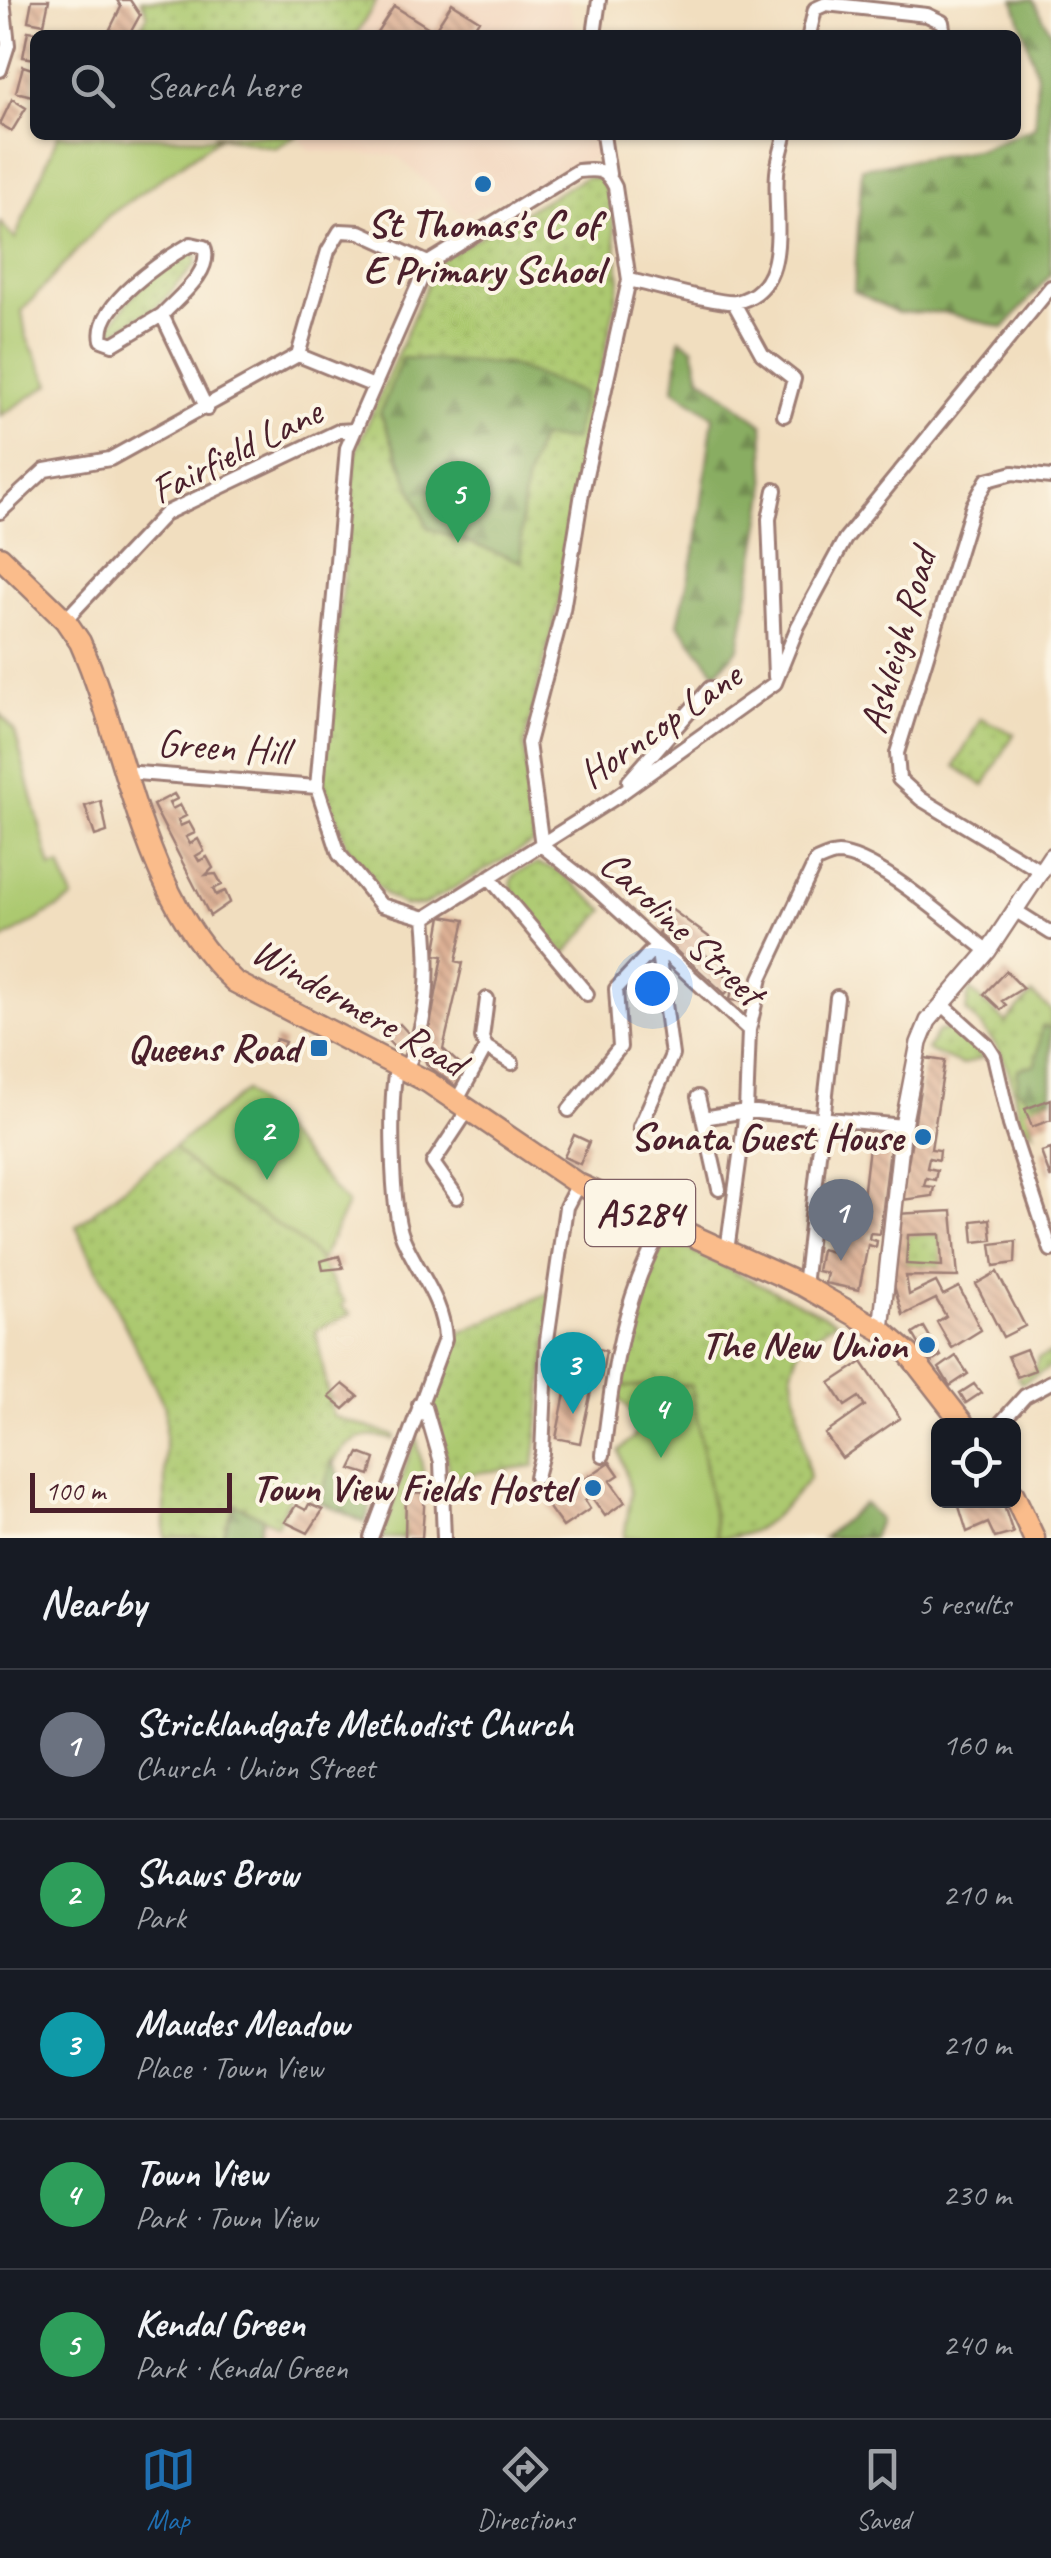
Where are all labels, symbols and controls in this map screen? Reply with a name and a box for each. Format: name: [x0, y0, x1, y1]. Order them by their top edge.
search box: [30, 30, 1021, 140]
icon: search: [65, 58, 120, 113]
text: Search here: [145, 62, 300, 109]
marker: St Thomas's C of E Primary School: [472, 173, 494, 195]
place label: St Thomas's C of E Primary School: [363, 199, 611, 295]
street label: Fairfield Lane: [142, 385, 333, 515]
pin: 5: [426, 460, 490, 543]
street label: Ashleigh Road: [848, 538, 950, 739]
street label: Horncop Lane: [569, 649, 754, 799]
street label: Green Hill: [156, 717, 297, 777]
street label: Caroline Street: [589, 839, 779, 1021]
street label: Windermere Road: [243, 926, 479, 1091]
your location: [627, 963, 678, 1014]
place label: Queens Road: [127, 1023, 306, 1073]
marker: Queens Road: [308, 1037, 330, 1059]
pin: 2: [234, 1098, 300, 1180]
place label: Sonata Guest House: [630, 1112, 906, 1162]
marker: Sonata Guest House: [912, 1126, 934, 1148]
pin: 1: [808, 1178, 874, 1261]
road number: A5284: [585, 1180, 695, 1246]
place label: The New Union: [701, 1320, 909, 1370]
pin: 3: [540, 1332, 606, 1414]
marker: The New Union: [916, 1334, 938, 1356]
pin: 4: [628, 1376, 694, 1458]
map controls: [931, 1418, 1021, 1508]
button: locate: [931, 1418, 1021, 1508]
place label: Town View Fields Hostel: [252, 1463, 580, 1513]
scale bar: [30, 1468, 232, 1512]
text: 100 m: [45, 1473, 105, 1508]
marker: Town View Fields Hostel: [582, 1477, 604, 1499]
text: Nearby: [40, 1577, 146, 1630]
text: 5 results: [917, 1583, 1011, 1624]
text: Stricklandgate Methodist Church: [135, 1700, 573, 1747]
text: 1: [65, 1724, 80, 1765]
text: 160 m: [942, 1724, 1011, 1765]
text: Church · Union Street: [135, 1747, 375, 1788]
text: Shaws Brow: [135, 1850, 299, 1897]
text: 2: [65, 1874, 80, 1915]
text: 210 m: [942, 1874, 1011, 1915]
text: Park: [135, 1897, 186, 1938]
text: Maudes Meadow: [135, 2000, 349, 2047]
text: 3: [65, 2024, 80, 2065]
text: 210 m: [942, 2024, 1011, 2065]
text: Place · Town View: [135, 2047, 323, 2088]
text: Town View: [135, 2150, 267, 2197]
text: 4: [65, 2174, 80, 2215]
text: 230 m: [942, 2174, 1011, 2215]
text: Park · Town View: [135, 2197, 317, 2238]
text: Kendal Green: [135, 2300, 305, 2347]
text: 5: [66, 2324, 79, 2365]
text: 240 m: [942, 2324, 1011, 2365]
text: Park · Kendal Green: [135, 2347, 348, 2388]
tab: Map: [141, 2442, 196, 2537]
tab: Directions: [477, 2442, 574, 2537]
tab: Saved: [855, 2442, 910, 2537]

